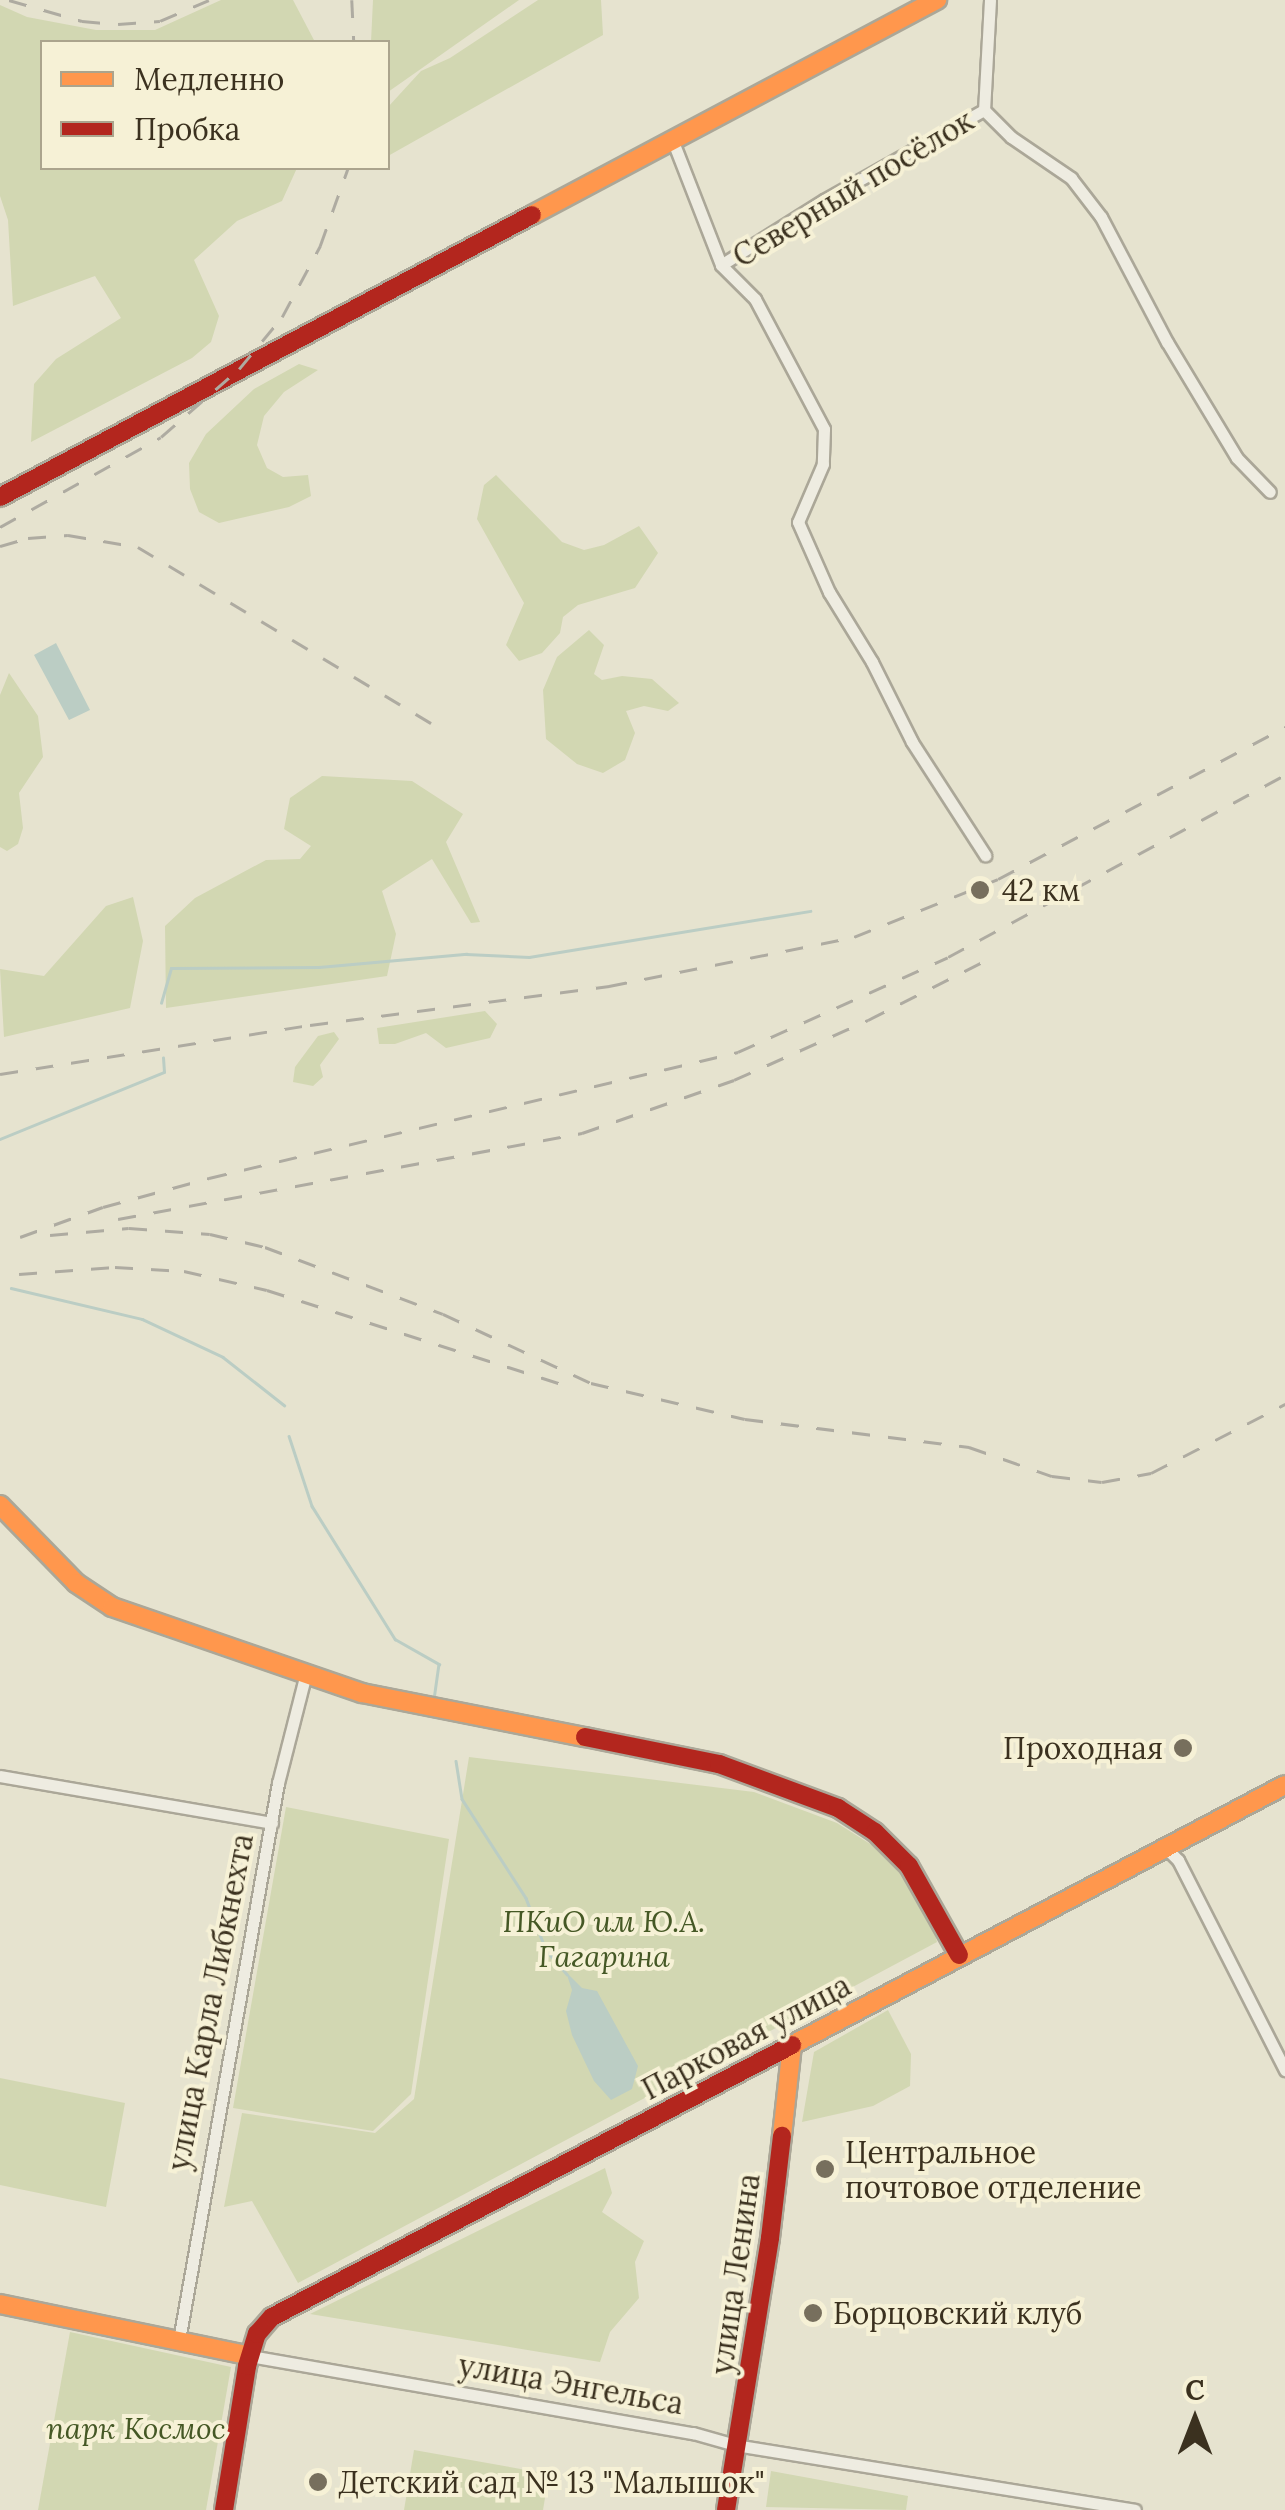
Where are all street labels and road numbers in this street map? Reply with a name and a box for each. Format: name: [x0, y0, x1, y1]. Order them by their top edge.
street label: Северный посёлок: [726, 102, 980, 274]
street label: улица Карла Либкнехта: [160, 1831, 260, 2173]
street label: Парковая улица: [636, 1967, 856, 2107]
street label: улица Ленина: [703, 2171, 767, 2377]
street label: улица Энгельса: [456, 2347, 686, 2421]

